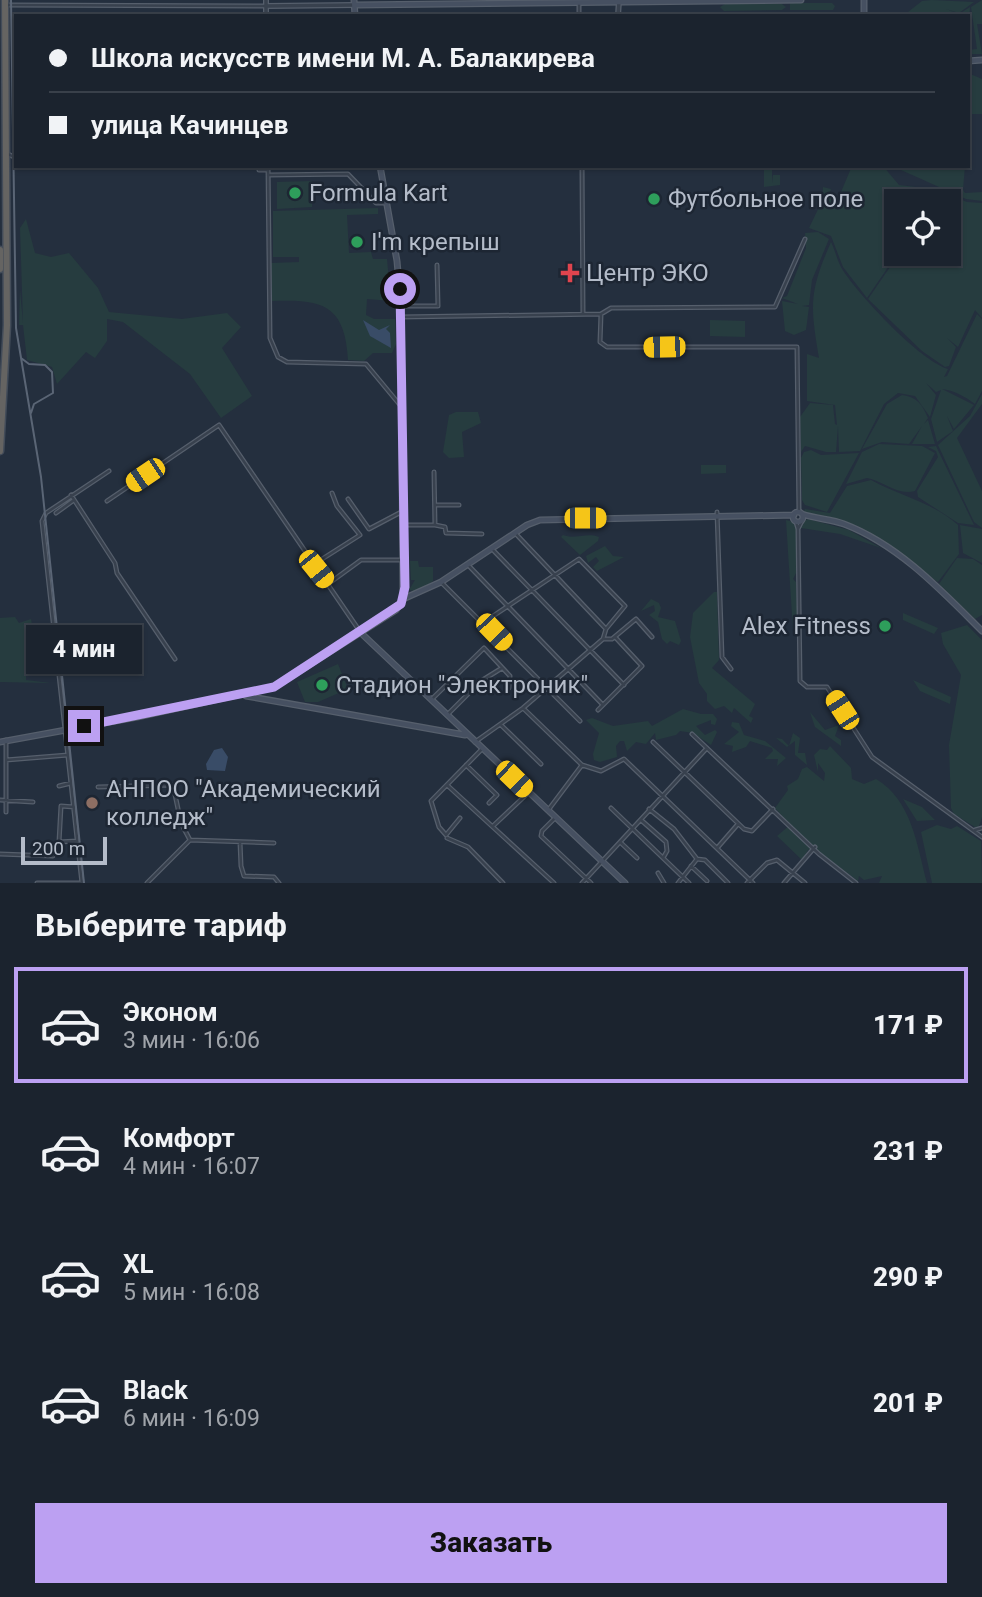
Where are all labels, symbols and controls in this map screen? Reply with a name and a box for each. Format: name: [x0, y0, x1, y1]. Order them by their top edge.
text: Школа искусств имени М. А. Балакирева: [91, 43, 595, 73]
text: улица Качинцев: [91, 110, 288, 140]
place label: Formula Kart: [309, 179, 448, 207]
marker: Formula Kart: [287, 185, 303, 201]
place label: Футбольное поле: [668, 185, 863, 213]
map controls: [884, 189, 961, 266]
button: locate: [884, 189, 961, 266]
marker: Футбольное поле: [646, 191, 662, 207]
place label: I'm крепыш: [371, 228, 500, 256]
marker: I'm крепыш: [349, 234, 365, 250]
place label: Центр ЭКО: [586, 259, 709, 287]
marker: Центр ЭКО: [560, 263, 580, 283]
route start: [384, 273, 416, 305]
car: [643, 336, 686, 358]
car: [122, 455, 169, 495]
car: [565, 508, 607, 529]
car: [295, 546, 338, 592]
car: [472, 610, 517, 654]
place label: Alex Fitness: [741, 612, 871, 640]
marker: Alex Fitness: [877, 618, 893, 634]
callout: 4 мин: [26, 624, 142, 674]
text: 4 мин: [53, 636, 115, 663]
place label: Стадион "Электроник": [336, 671, 588, 699]
marker: Стадион "Электроник": [314, 677, 330, 693]
car: [822, 687, 863, 733]
route end: [68, 710, 100, 742]
car: [492, 757, 537, 801]
place label: АНПОО "Академический колледж": [106, 775, 381, 831]
marker: АНПОО "Академический колледж": [84, 795, 100, 811]
scale bar: [21, 834, 107, 866]
text: 200 m: [32, 837, 85, 860]
text: Выберите тариф: [35, 906, 287, 944]
icon: car: [39, 994, 102, 1057]
text: Эконом: [123, 997, 218, 1027]
text: 171 ₽: [873, 1010, 943, 1040]
text: 3 мин · 16:06: [123, 1027, 260, 1054]
icon: car: [39, 1120, 102, 1183]
text: Комфорт: [123, 1123, 235, 1153]
text: 231 ₽: [873, 1136, 943, 1166]
text: 4 мин · 16:07: [123, 1153, 260, 1180]
icon: car: [39, 1246, 102, 1309]
text: XL: [123, 1249, 154, 1279]
text: 290 ₽: [873, 1262, 943, 1292]
text: 5 мин · 16:08: [123, 1279, 260, 1306]
icon: car: [39, 1372, 102, 1435]
text: Black: [123, 1375, 188, 1405]
text: 201 ₽: [873, 1388, 943, 1418]
text: 6 мин · 16:09: [123, 1405, 260, 1432]
button: Заказать: [35, 1503, 947, 1583]

